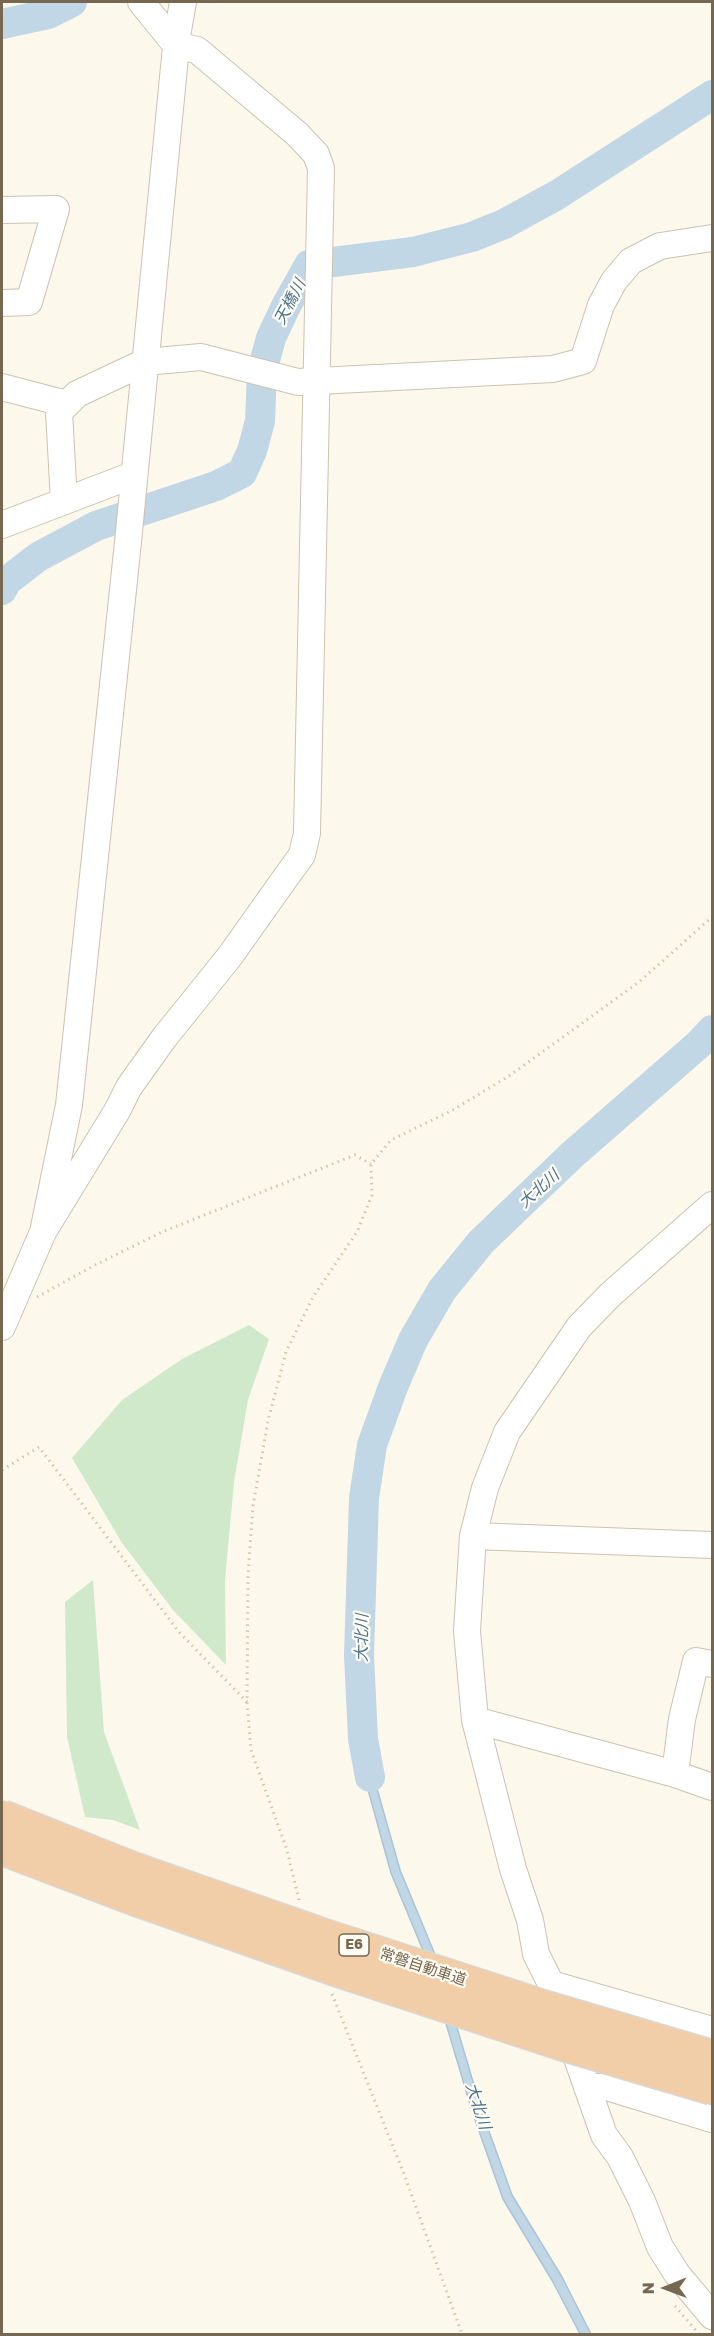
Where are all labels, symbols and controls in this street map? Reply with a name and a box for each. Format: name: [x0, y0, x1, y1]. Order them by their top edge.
water label: 天橋川: [270, 276, 310, 328]
water label: 大北川: [515, 1166, 563, 1212]
water label: 大北川: [352, 1614, 372, 1662]
road number: E6: [339, 1934, 369, 1956]
street label: 常磐自動車道: [377, 1945, 469, 1989]
water label: 大北川: [461, 2080, 495, 2132]
north arrow: [636, 2258, 696, 2318]
text: N: [638, 2282, 658, 2295]

